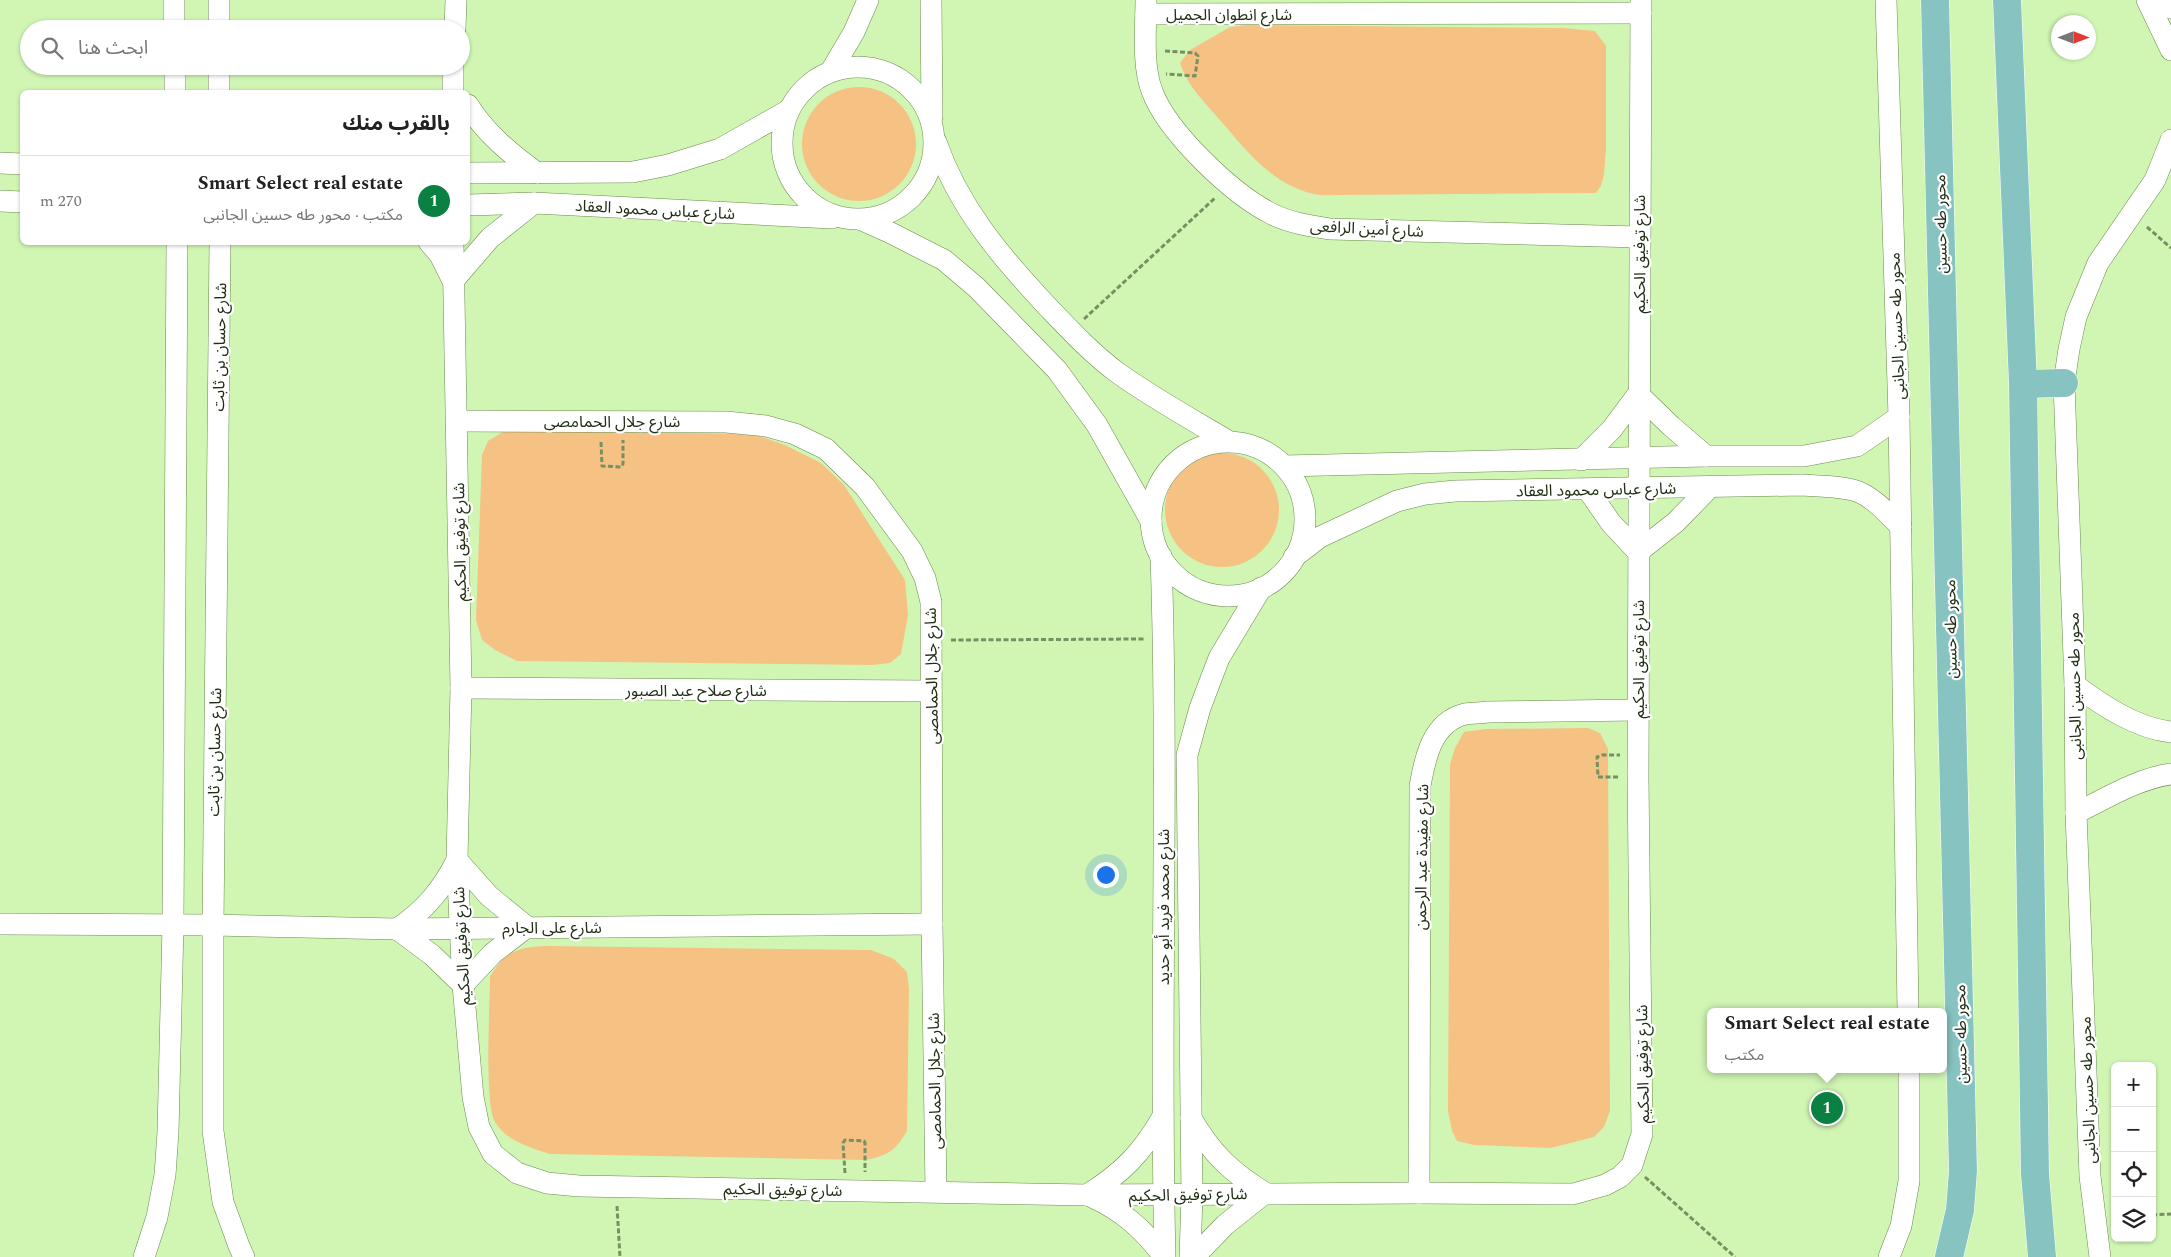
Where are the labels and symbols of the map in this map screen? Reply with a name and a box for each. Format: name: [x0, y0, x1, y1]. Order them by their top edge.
street label: شارع انطوان الجميل: [1166, 3, 1292, 27]
north arrow: [2051, 15, 2096, 60]
street label: محور طه حسين: [1928, 174, 1954, 274]
street label: شارع عباس محمود العقاد: [574, 194, 736, 226]
street label: شارع توفيق الحكيم: [1628, 195, 1652, 313]
street label: شارع أمين الرافعى: [1309, 214, 1424, 244]
street label: محور طه حسين الجانبى: [1882, 252, 1912, 400]
street label: شارع حسان بن ثابت: [207, 282, 233, 412]
street label: شارع جلال الحمامصى: [544, 410, 680, 434]
street label: شارع عباس محمود العقاد: [1516, 477, 1676, 503]
street label: شارع توفيق الحكيم: [447, 482, 473, 602]
street label: محور طه حسين: [1938, 579, 1964, 679]
street label: شارع توفيق الحكيم: [1627, 600, 1651, 718]
street label: شارع جلال الحمامصى: [919, 607, 945, 745]
street label: محور طه حسين الجانبى: [2062, 612, 2088, 760]
street label: شارع صلاح عبد الصبور: [624, 679, 767, 703]
street label: شارع حسان بن ثابت: [202, 687, 228, 817]
street label: شارع مفيدة عبد الرحمن: [1409, 784, 1435, 930]
street label: شارع محمد فريد أبو حديد: [1152, 829, 1176, 985]
your location: [1093, 862, 1119, 888]
street label: شارع توفيق الحكيم: [447, 886, 477, 1006]
street label: شارع على الجارم: [502, 916, 602, 940]
street label: محور طه حسين: [1948, 984, 1974, 1084]
street label: شارع توفيق الحكيم: [1630, 1004, 1656, 1124]
street label: شارع جلال الحمامصى: [922, 1012, 948, 1150]
street label: محور طه حسين الجانبى: [2073, 1016, 2103, 1164]
pin: 1: [1811, 1089, 1843, 1127]
street label: شارع توفيق الحكيم: [723, 1177, 843, 1203]
street label: شارع توفيق الحكيم: [1128, 1182, 1248, 1208]

